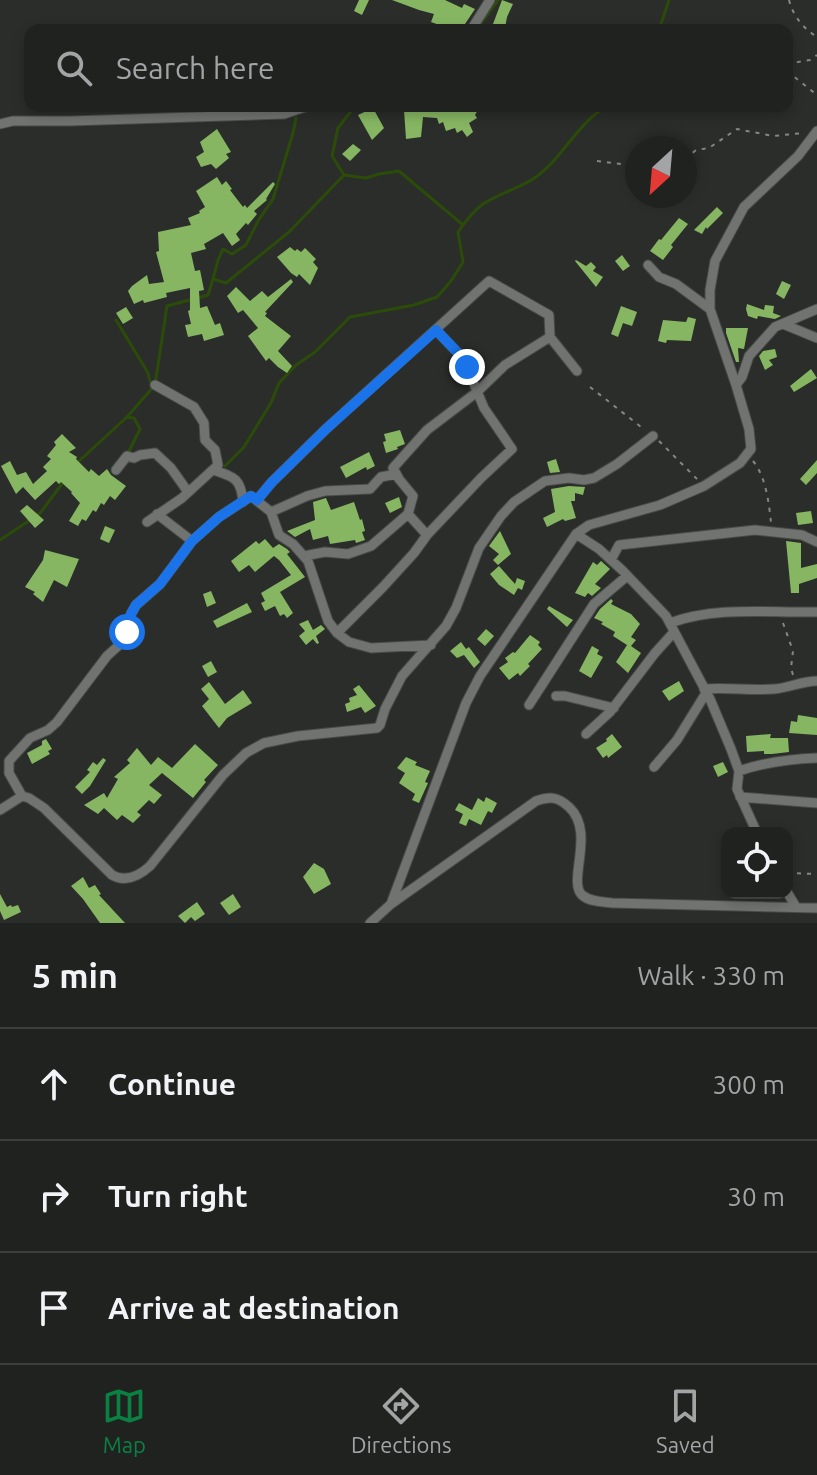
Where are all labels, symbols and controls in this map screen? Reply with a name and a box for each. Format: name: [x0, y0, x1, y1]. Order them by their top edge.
search box: [24, 24, 793, 112]
icon: search: [52, 46, 96, 90]
text: Search here: [116, 51, 275, 85]
north arrow: [625, 136, 697, 208]
route end: [449, 349, 485, 385]
route start: [109, 614, 145, 650]
map controls: [721, 827, 793, 899]
button: locate: [721, 827, 793, 899]
text: 5 min: [32, 956, 118, 994]
text: Walk · 330 m: [637, 961, 785, 990]
icon: ahead: [32, 1062, 76, 1106]
text: Continue: [108, 1067, 236, 1101]
text: 300 m: [713, 1070, 785, 1099]
icon: right: [32, 1174, 76, 1218]
text: Turn right: [108, 1179, 248, 1213]
text: 30 m: [727, 1182, 785, 1211]
icon: arrive: [32, 1286, 76, 1330]
text: Arrive at destination: [108, 1291, 400, 1325]
tab: Map: [102, 1384, 146, 1457]
tab: Directions: [351, 1384, 451, 1457]
tab: Saved: [656, 1384, 715, 1457]

